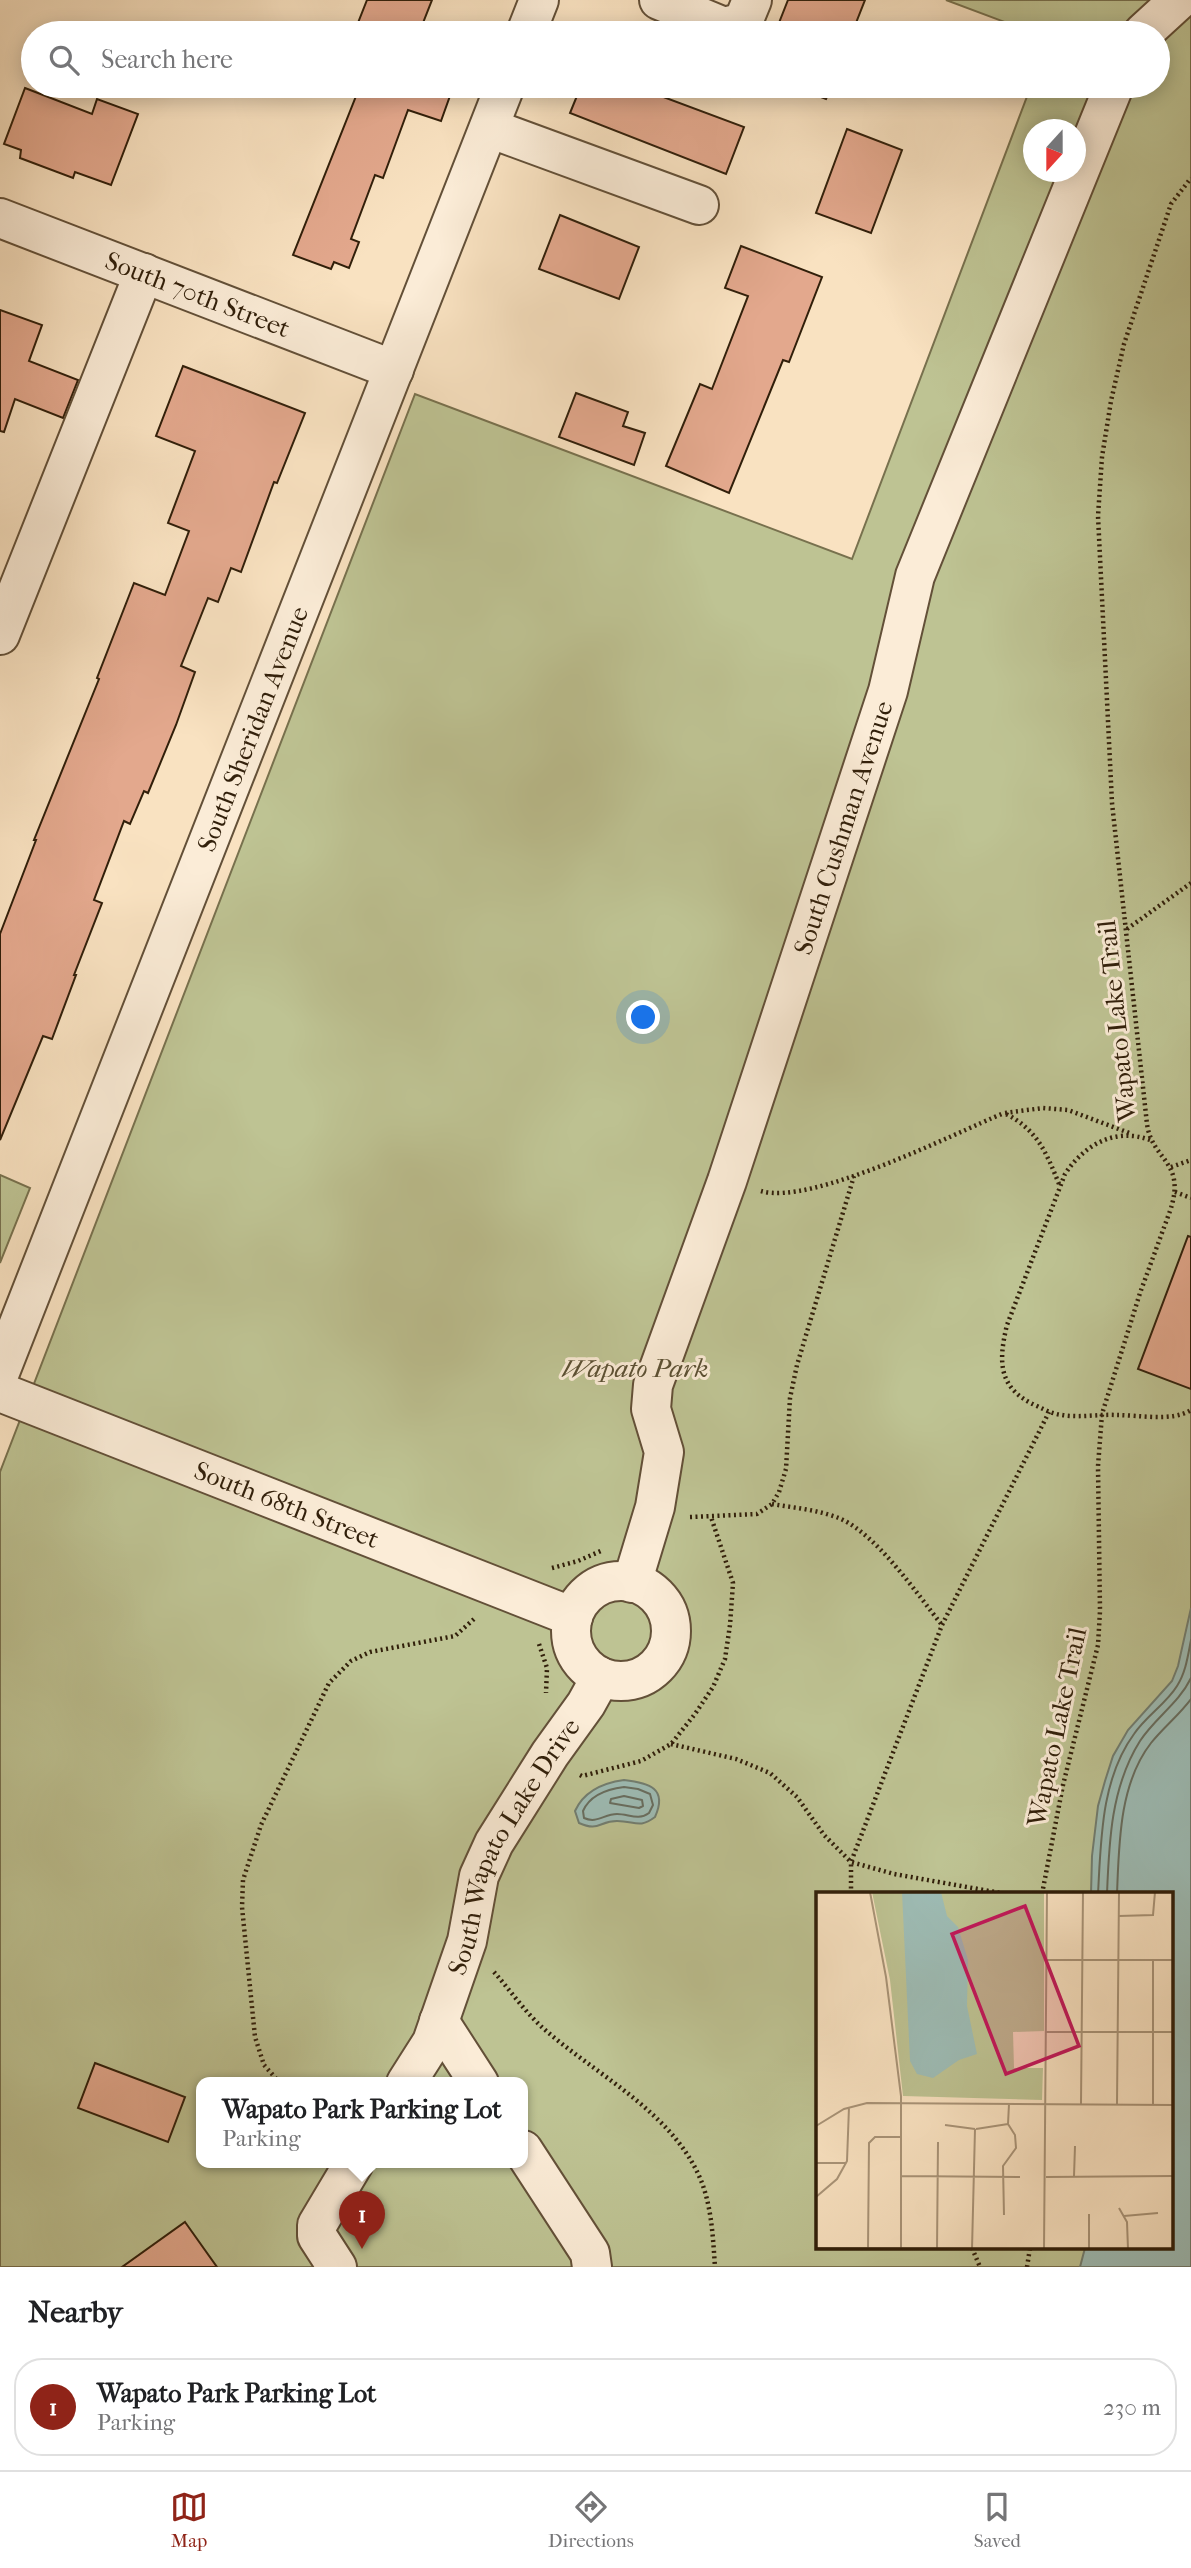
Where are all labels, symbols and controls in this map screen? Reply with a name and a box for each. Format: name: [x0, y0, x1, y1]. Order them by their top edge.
search box: [21, 21, 1170, 98]
icon: search: [45, 41, 83, 79]
text: Search here: [101, 44, 233, 75]
north arrow: [1023, 119, 1086, 182]
street label: South 70th Street: [101, 245, 295, 344]
street label: South Sheridan Avenue: [190, 602, 315, 856]
street label: South Cushman Avenue: [787, 697, 899, 959]
street label: Wapato Lake Trail: [1091, 919, 1143, 1124]
your location: [626, 1000, 660, 1034]
park label: Wapato Park: [562, 1353, 708, 1384]
street label: South 68th Street: [190, 1454, 384, 1555]
street label: Wapato Lake Trail: [1021, 1625, 1093, 1830]
street label: South Wapato Lake Drive: [441, 1712, 586, 1979]
inset map: [816, 1892, 1174, 2250]
popup: [196, 2077, 528, 2168]
text: Wapato Park Parking Lot: [222, 2094, 502, 2125]
text: Parking: [222, 2125, 301, 2152]
pin: 1: [339, 2191, 385, 2249]
text: Nearby: [28, 2295, 123, 2330]
text: Wapato Park Parking Lot: [97, 2378, 376, 2409]
text: 1: [49, 2394, 57, 2421]
text: 230 m: [1103, 2394, 1161, 2421]
text: Parking: [97, 2409, 175, 2436]
tab: Map: [170, 2488, 208, 2552]
tab: Directions: [548, 2488, 634, 2552]
tab: Saved: [974, 2488, 1021, 2552]

